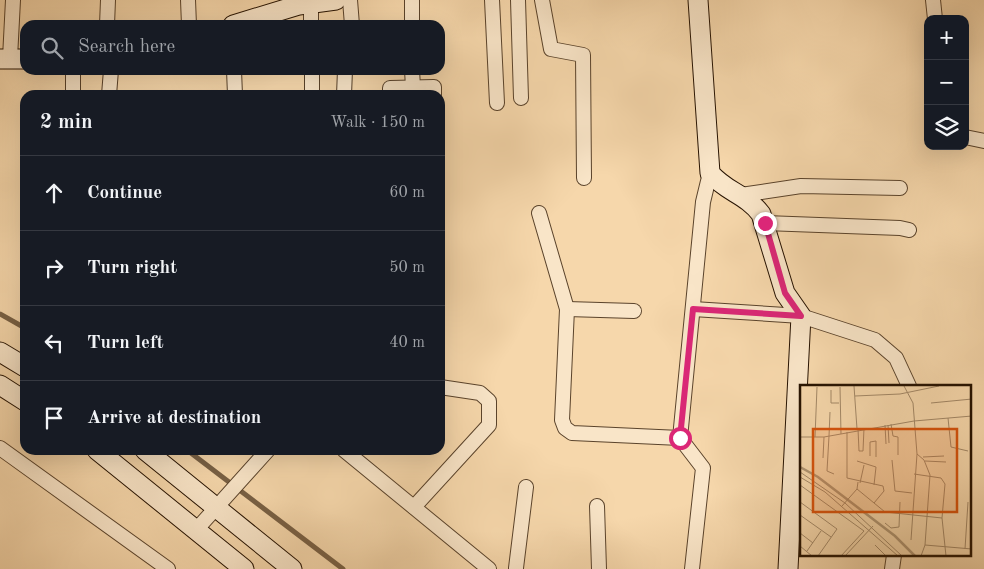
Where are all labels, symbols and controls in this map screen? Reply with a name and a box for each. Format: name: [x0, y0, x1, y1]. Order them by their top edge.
map controls: [924, 15, 969, 150]
button: +: [924, 15, 969, 60]
search box: [20, 20, 445, 75]
icon: search: [38, 34, 66, 62]
text: Search here: [78, 38, 175, 57]
button: −: [924, 60, 969, 105]
button: layers: [924, 105, 969, 150]
text: 2 min: [40, 112, 93, 133]
text: Walk · 150 m: [330, 115, 425, 131]
icon: ahead: [40, 179, 68, 207]
text: Continue: [87, 184, 162, 203]
text: 60 m: [389, 185, 425, 201]
route end: [754, 212, 777, 235]
icon: right: [40, 254, 68, 282]
text: Turn right: [87, 259, 177, 278]
text: 50 m: [389, 260, 425, 276]
icon: left: [40, 329, 68, 357]
text: Turn left: [87, 334, 164, 353]
text: 40 m: [389, 335, 425, 351]
inset map: [800, 385, 972, 556]
icon: arrive: [40, 404, 68, 432]
text: Arrive at destination: [87, 409, 261, 428]
route start: [669, 427, 692, 450]

